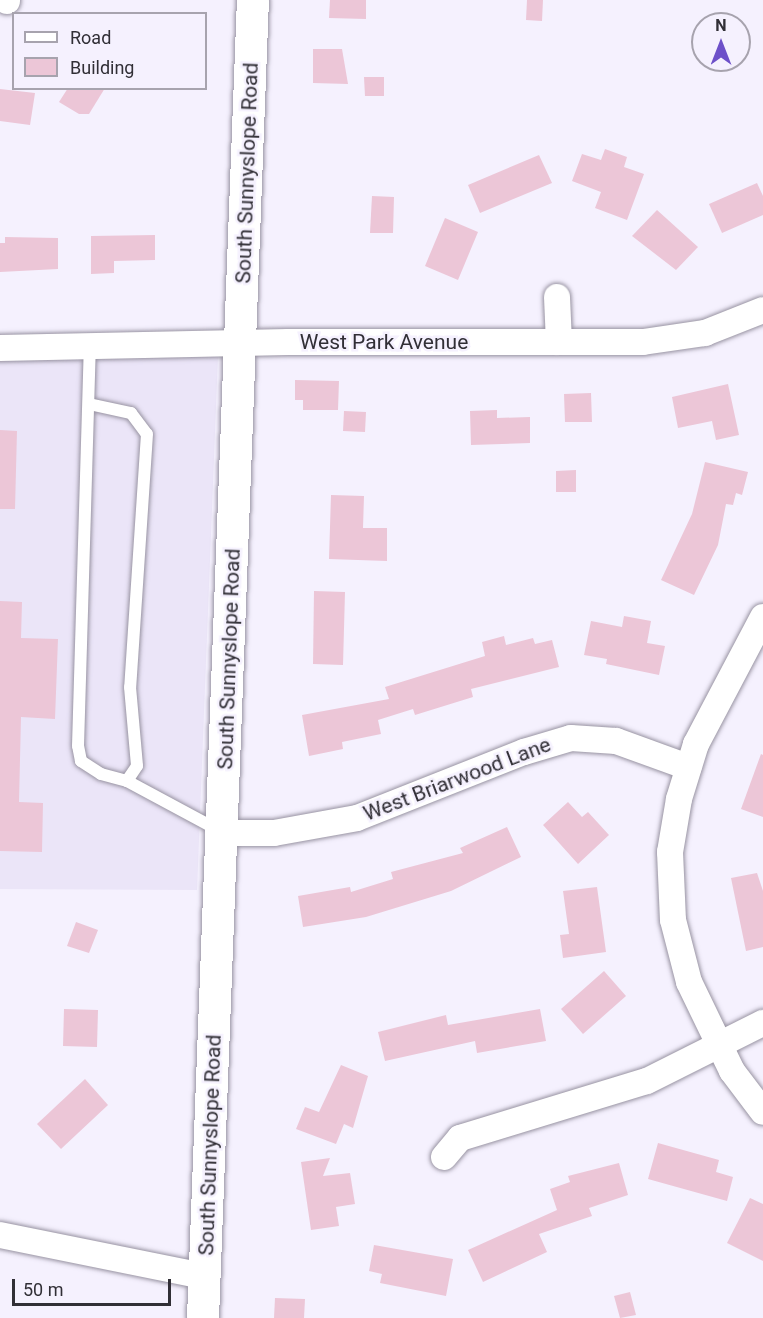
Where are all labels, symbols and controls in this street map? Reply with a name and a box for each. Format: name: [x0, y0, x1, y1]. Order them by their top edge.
legend: [12, 12, 207, 90]
north arrow: [691, 12, 751, 72]
text: N: [715, 16, 727, 35]
text: Road: [70, 27, 111, 48]
text: Building: [70, 57, 134, 78]
street label: South Sunnyslope Road: [231, 62, 263, 284]
street label: West Park Avenue: [300, 329, 468, 355]
street label: South Sunnyslope Road: [213, 548, 245, 770]
street label: West Briarwood Lane: [360, 732, 554, 826]
street label: South Sunnyslope Road: [194, 1034, 226, 1256]
scale bar: [15, 1267, 174, 1305]
text: 50 m: [23, 1279, 63, 1300]

